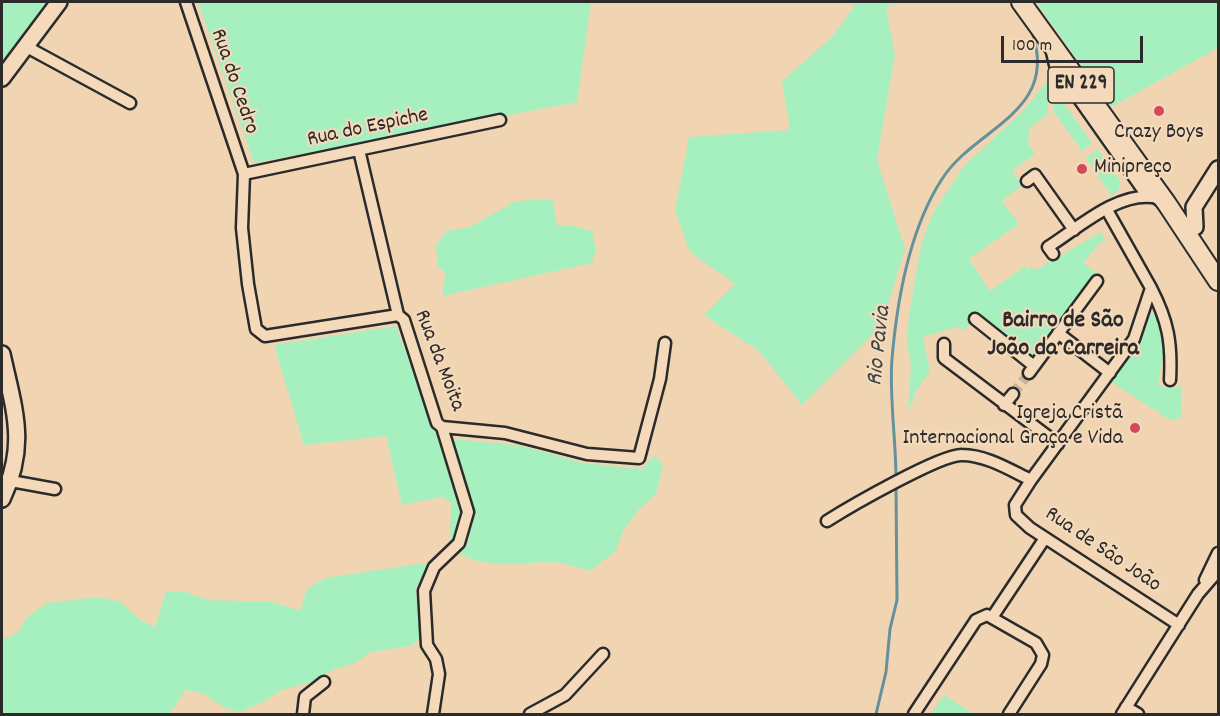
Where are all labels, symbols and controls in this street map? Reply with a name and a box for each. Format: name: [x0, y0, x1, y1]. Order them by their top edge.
scale bar: [1004, 24, 1146, 62]
street label: Rua do Cedro: [203, 26, 263, 138]
text: 100 m: [1012, 34, 1052, 59]
road number: EN 229: [1048, 67, 1114, 103]
street label: Rua do Espiche: [305, 103, 431, 155]
marker: Crazy Boys: [1152, 104, 1166, 118]
place label: Crazy Boys: [1114, 121, 1204, 147]
place label: Minipreço: [1094, 156, 1172, 182]
marker: Minipreço: [1075, 162, 1089, 176]
water label: Rio Pavia: [862, 305, 900, 387]
street label: Rua da Moita: [407, 307, 469, 415]
district label: Bairro de São João da Carreira: [987, 309, 1139, 365]
place label: Igreja Cristã Internacional Graça e Vida: [902, 402, 1123, 454]
marker: Igreja Cristã Internacional Graça e Vida: [1128, 421, 1142, 435]
street label: Rua de São João: [1039, 502, 1165, 600]

